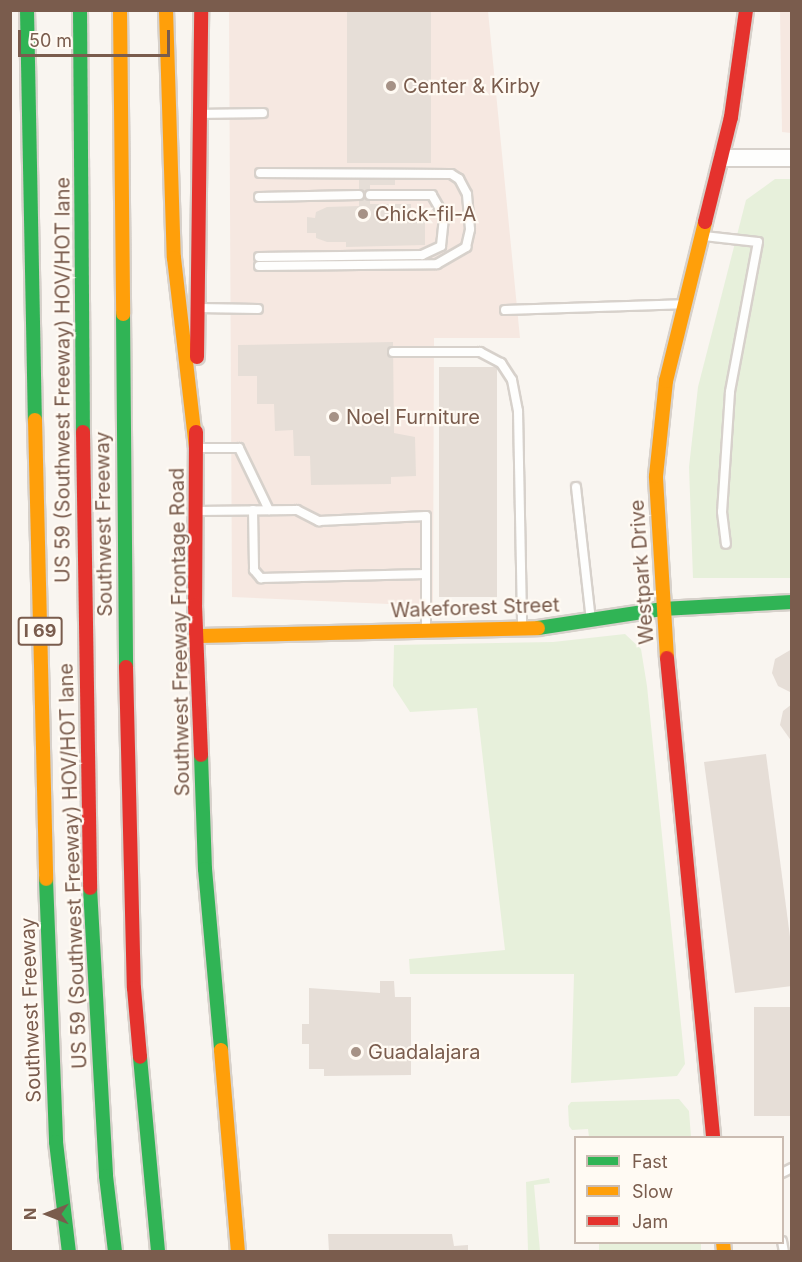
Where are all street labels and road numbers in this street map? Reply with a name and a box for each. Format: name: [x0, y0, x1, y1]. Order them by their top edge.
street label: US 59 (Southwest Freeway) HOV/HOT lane: [51, 177, 75, 583]
street label: Southwest Freeway: [90, 431, 118, 617]
street label: Southwest Freeway Frontage Road: [165, 467, 195, 797]
street label: Westpark Drive: [625, 499, 659, 645]
street label: Wakeforest Street: [390, 593, 560, 623]
road number: I 69: [18, 616, 63, 646]
street label: US 59 (Southwest Freeway) HOV/HOT lane: [54, 663, 92, 1069]
street label: Southwest Freeway: [16, 917, 46, 1103]

